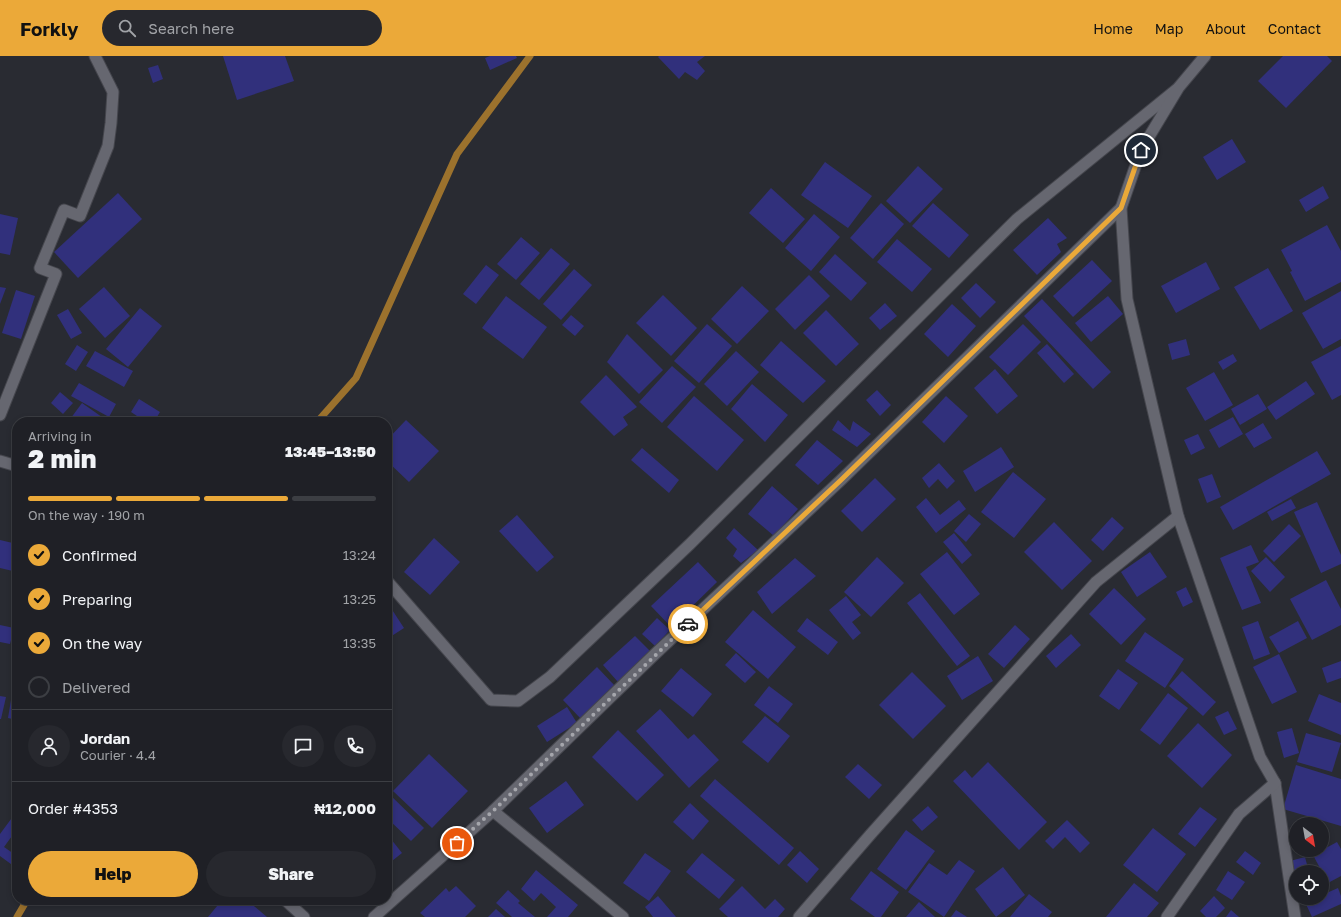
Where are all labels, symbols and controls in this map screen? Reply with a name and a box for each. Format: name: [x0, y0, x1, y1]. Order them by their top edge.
search box: [102, 10, 382, 46]
text: Forkly: [20, 17, 78, 40]
icon: search: [116, 17, 138, 39]
text: Search here: [148, 19, 234, 37]
text: Home: [1093, 20, 1133, 37]
text: Map: [1155, 20, 1183, 37]
text: About: [1205, 20, 1246, 37]
text: Contact: [1268, 20, 1321, 37]
pin: [1124, 133, 1158, 167]
icon: home: [1130, 139, 1152, 161]
text: Arriving in: [28, 428, 92, 444]
text: 13:45–13:50: [285, 442, 376, 460]
text: 2 min: [28, 443, 96, 474]
text: On the way · 190 m: [28, 507, 145, 523]
icon: check: [28, 544, 50, 566]
text: Confirmed: [62, 546, 137, 564]
text: 13:24: [343, 547, 376, 563]
icon: check: [28, 588, 50, 610]
text: Preparing: [62, 590, 132, 608]
text: 13:25: [343, 591, 376, 607]
courier: [668, 604, 708, 644]
icon: car: [677, 613, 699, 635]
icon: check: [28, 632, 50, 654]
text: On the way: [62, 634, 142, 652]
text: 13:35: [343, 635, 376, 651]
text: Delivered: [62, 678, 130, 696]
button: person: [28, 725, 70, 767]
button: chat: [282, 725, 324, 767]
button: phone: [334, 725, 376, 767]
text: Jordan: [80, 729, 130, 747]
text: Courier · 4.4: [80, 747, 156, 763]
text: Order #4353: [28, 799, 118, 817]
text: ₦12,000: [314, 799, 376, 817]
north arrow: [1289, 817, 1329, 857]
map controls: [1289, 817, 1329, 905]
pin: [440, 826, 474, 860]
icon: bag: [446, 832, 468, 854]
button: Help: [28, 851, 198, 897]
button: Share: [206, 851, 376, 897]
button: locate: [1289, 865, 1329, 905]

